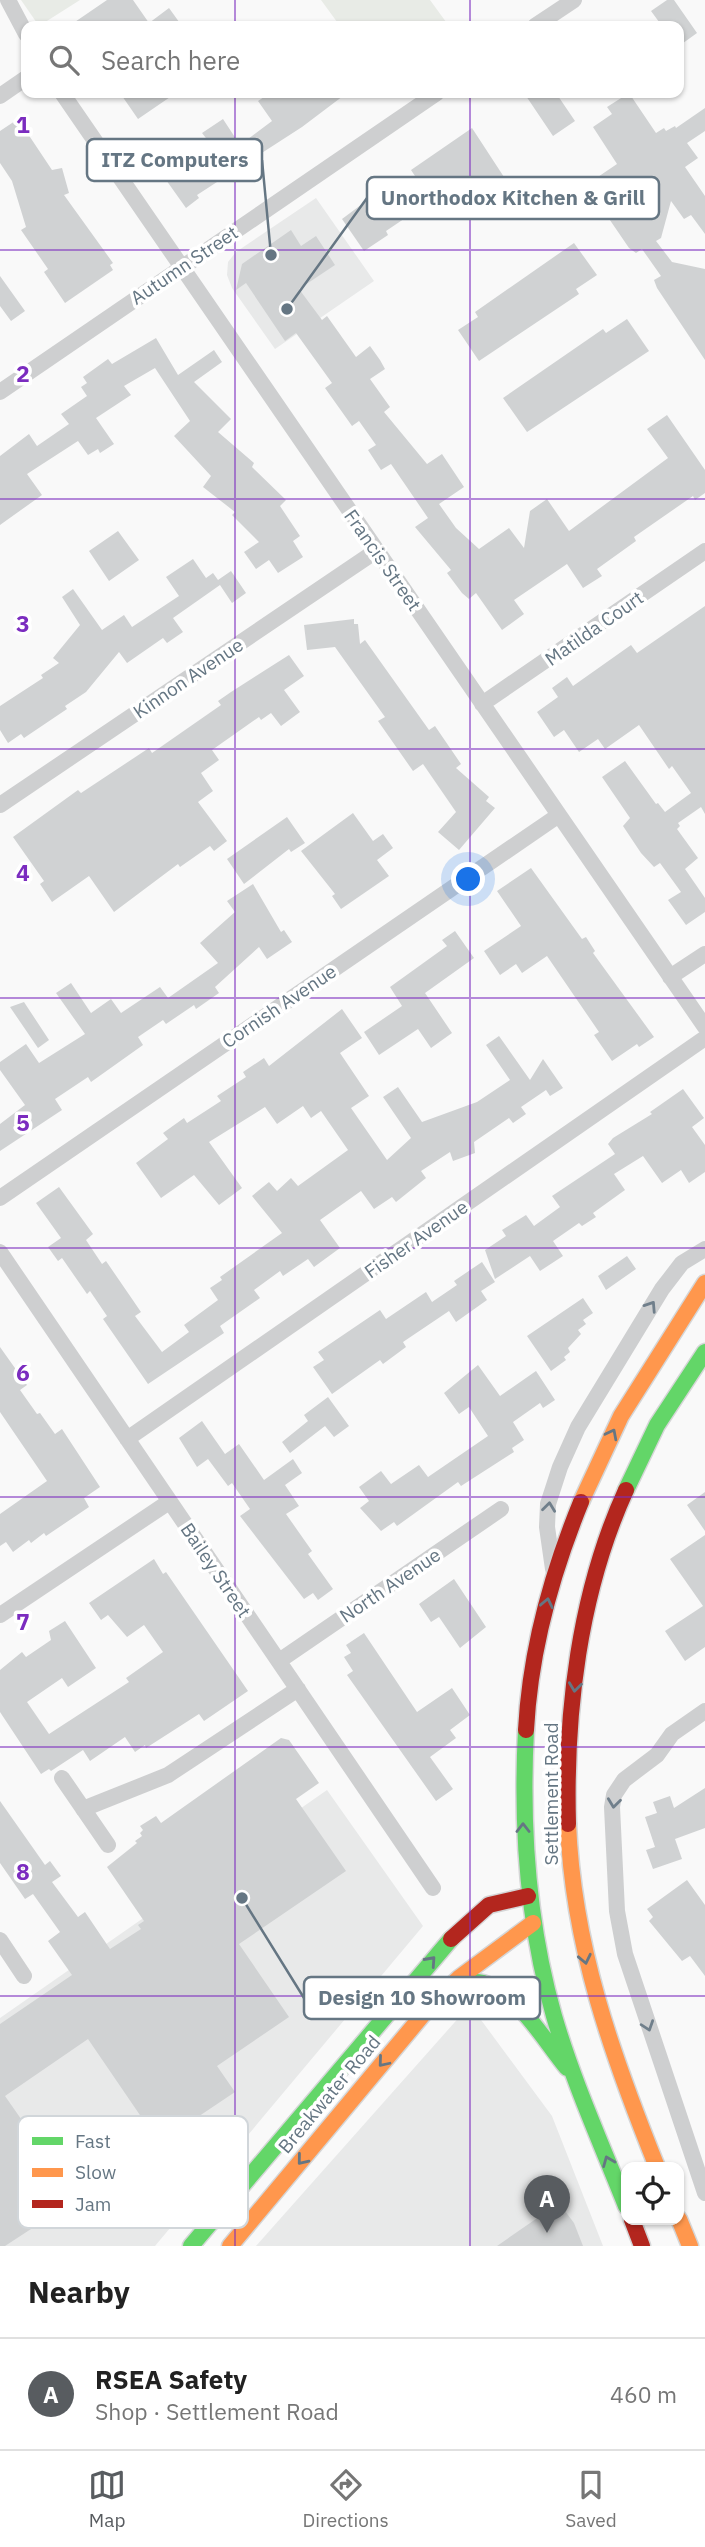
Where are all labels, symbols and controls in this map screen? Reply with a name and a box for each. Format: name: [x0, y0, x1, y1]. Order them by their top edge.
search box: [21, 21, 684, 98]
icon: search: [45, 41, 83, 79]
text: Search here: [101, 43, 240, 77]
text: 1: [16, 109, 30, 139]
callout: ITZ Computers: [87, 139, 262, 181]
text: ITZ Computers: [101, 145, 249, 173]
callout: Unorthodox Kitchen & Grill: [367, 177, 659, 219]
text: Unorthodox Kitchen & Grill: [381, 183, 645, 211]
street label: Autumn Street: [126, 220, 242, 310]
text: 2: [16, 358, 30, 388]
street label: Francis Street: [339, 505, 427, 615]
street label: Matilda Court: [540, 585, 648, 671]
text: 3: [16, 608, 30, 638]
street label: Kinnon Avenue: [128, 632, 248, 724]
text: 4: [16, 857, 30, 887]
your location: [451, 862, 485, 896]
street label: Cornish Avenue: [217, 959, 341, 1053]
text: 5: [16, 1107, 30, 1137]
street label: Fisher Avenue: [360, 1195, 472, 1283]
one-way arrow: [643, 1300, 656, 1313]
text: 6: [16, 1357, 30, 1387]
one-way arrow: [604, 1429, 617, 1441]
one-way arrow: [541, 1501, 556, 1513]
street label: Bailey Street: [176, 1518, 256, 1622]
street label: North Avenue: [335, 1542, 445, 1628]
one-way arrow: [539, 1597, 554, 1609]
text: 7: [16, 1606, 30, 1636]
one-way arrow: [567, 1681, 582, 1692]
street label: Settlement Road: [539, 1723, 563, 1865]
one-way arrow: [607, 1797, 622, 1809]
one-way arrow: [515, 1823, 531, 1833]
text: 8: [16, 1856, 30, 1886]
one-way arrow: [577, 1953, 592, 1965]
one-way arrow: [423, 1956, 435, 1969]
callout: Design 10 Showroom: [304, 1977, 540, 2019]
text: Design 10 Showroom: [318, 1983, 526, 2011]
one-way arrow: [640, 2020, 654, 2032]
street label: Breakwater Road: [273, 2030, 385, 2158]
one-way arrow: [379, 2053, 391, 2066]
legend: [18, 2116, 248, 2228]
text: Fast: [75, 2129, 111, 2153]
one-way arrow: [297, 2152, 310, 2164]
one-way arrow: [602, 2156, 616, 2168]
text: Slow: [75, 2160, 116, 2184]
map controls: [621, 2162, 684, 2225]
button: locate: [621, 2162, 684, 2225]
pin: A: [524, 2175, 570, 2233]
text: Jam: [75, 2192, 111, 2216]
text: Nearby: [28, 2272, 130, 2311]
text: RSEA Safety: [95, 2362, 247, 2396]
text: A: [43, 2379, 59, 2409]
text: 460 m: [610, 2379, 677, 2409]
text: Shop · Settlement Road: [95, 2396, 339, 2426]
tab: Map: [88, 2466, 126, 2532]
tab: Directions: [302, 2466, 389, 2532]
tab: Saved: [565, 2466, 617, 2532]

